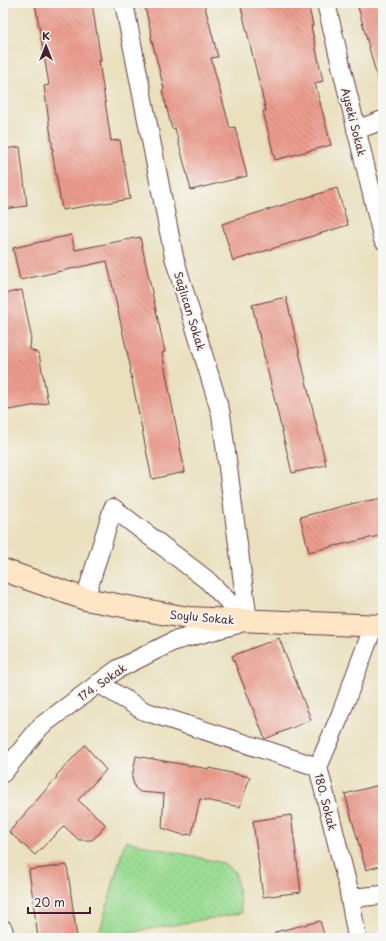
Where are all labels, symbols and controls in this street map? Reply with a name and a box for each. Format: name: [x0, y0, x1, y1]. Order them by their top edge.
north arrow: [26, 26, 66, 66]
text: K: [42, 27, 50, 44]
street label: Ayseki Sokak: [337, 86, 371, 159]
street label: Sağlıcan Sokak: [170, 269, 210, 353]
street label: Soylu Sokak: [169, 606, 236, 628]
street label: 174. Sokak: [74, 659, 130, 705]
street label: 180. Sokak: [311, 772, 341, 833]
scale bar: [28, 889, 90, 915]
text: 20 m: [34, 893, 65, 911]

